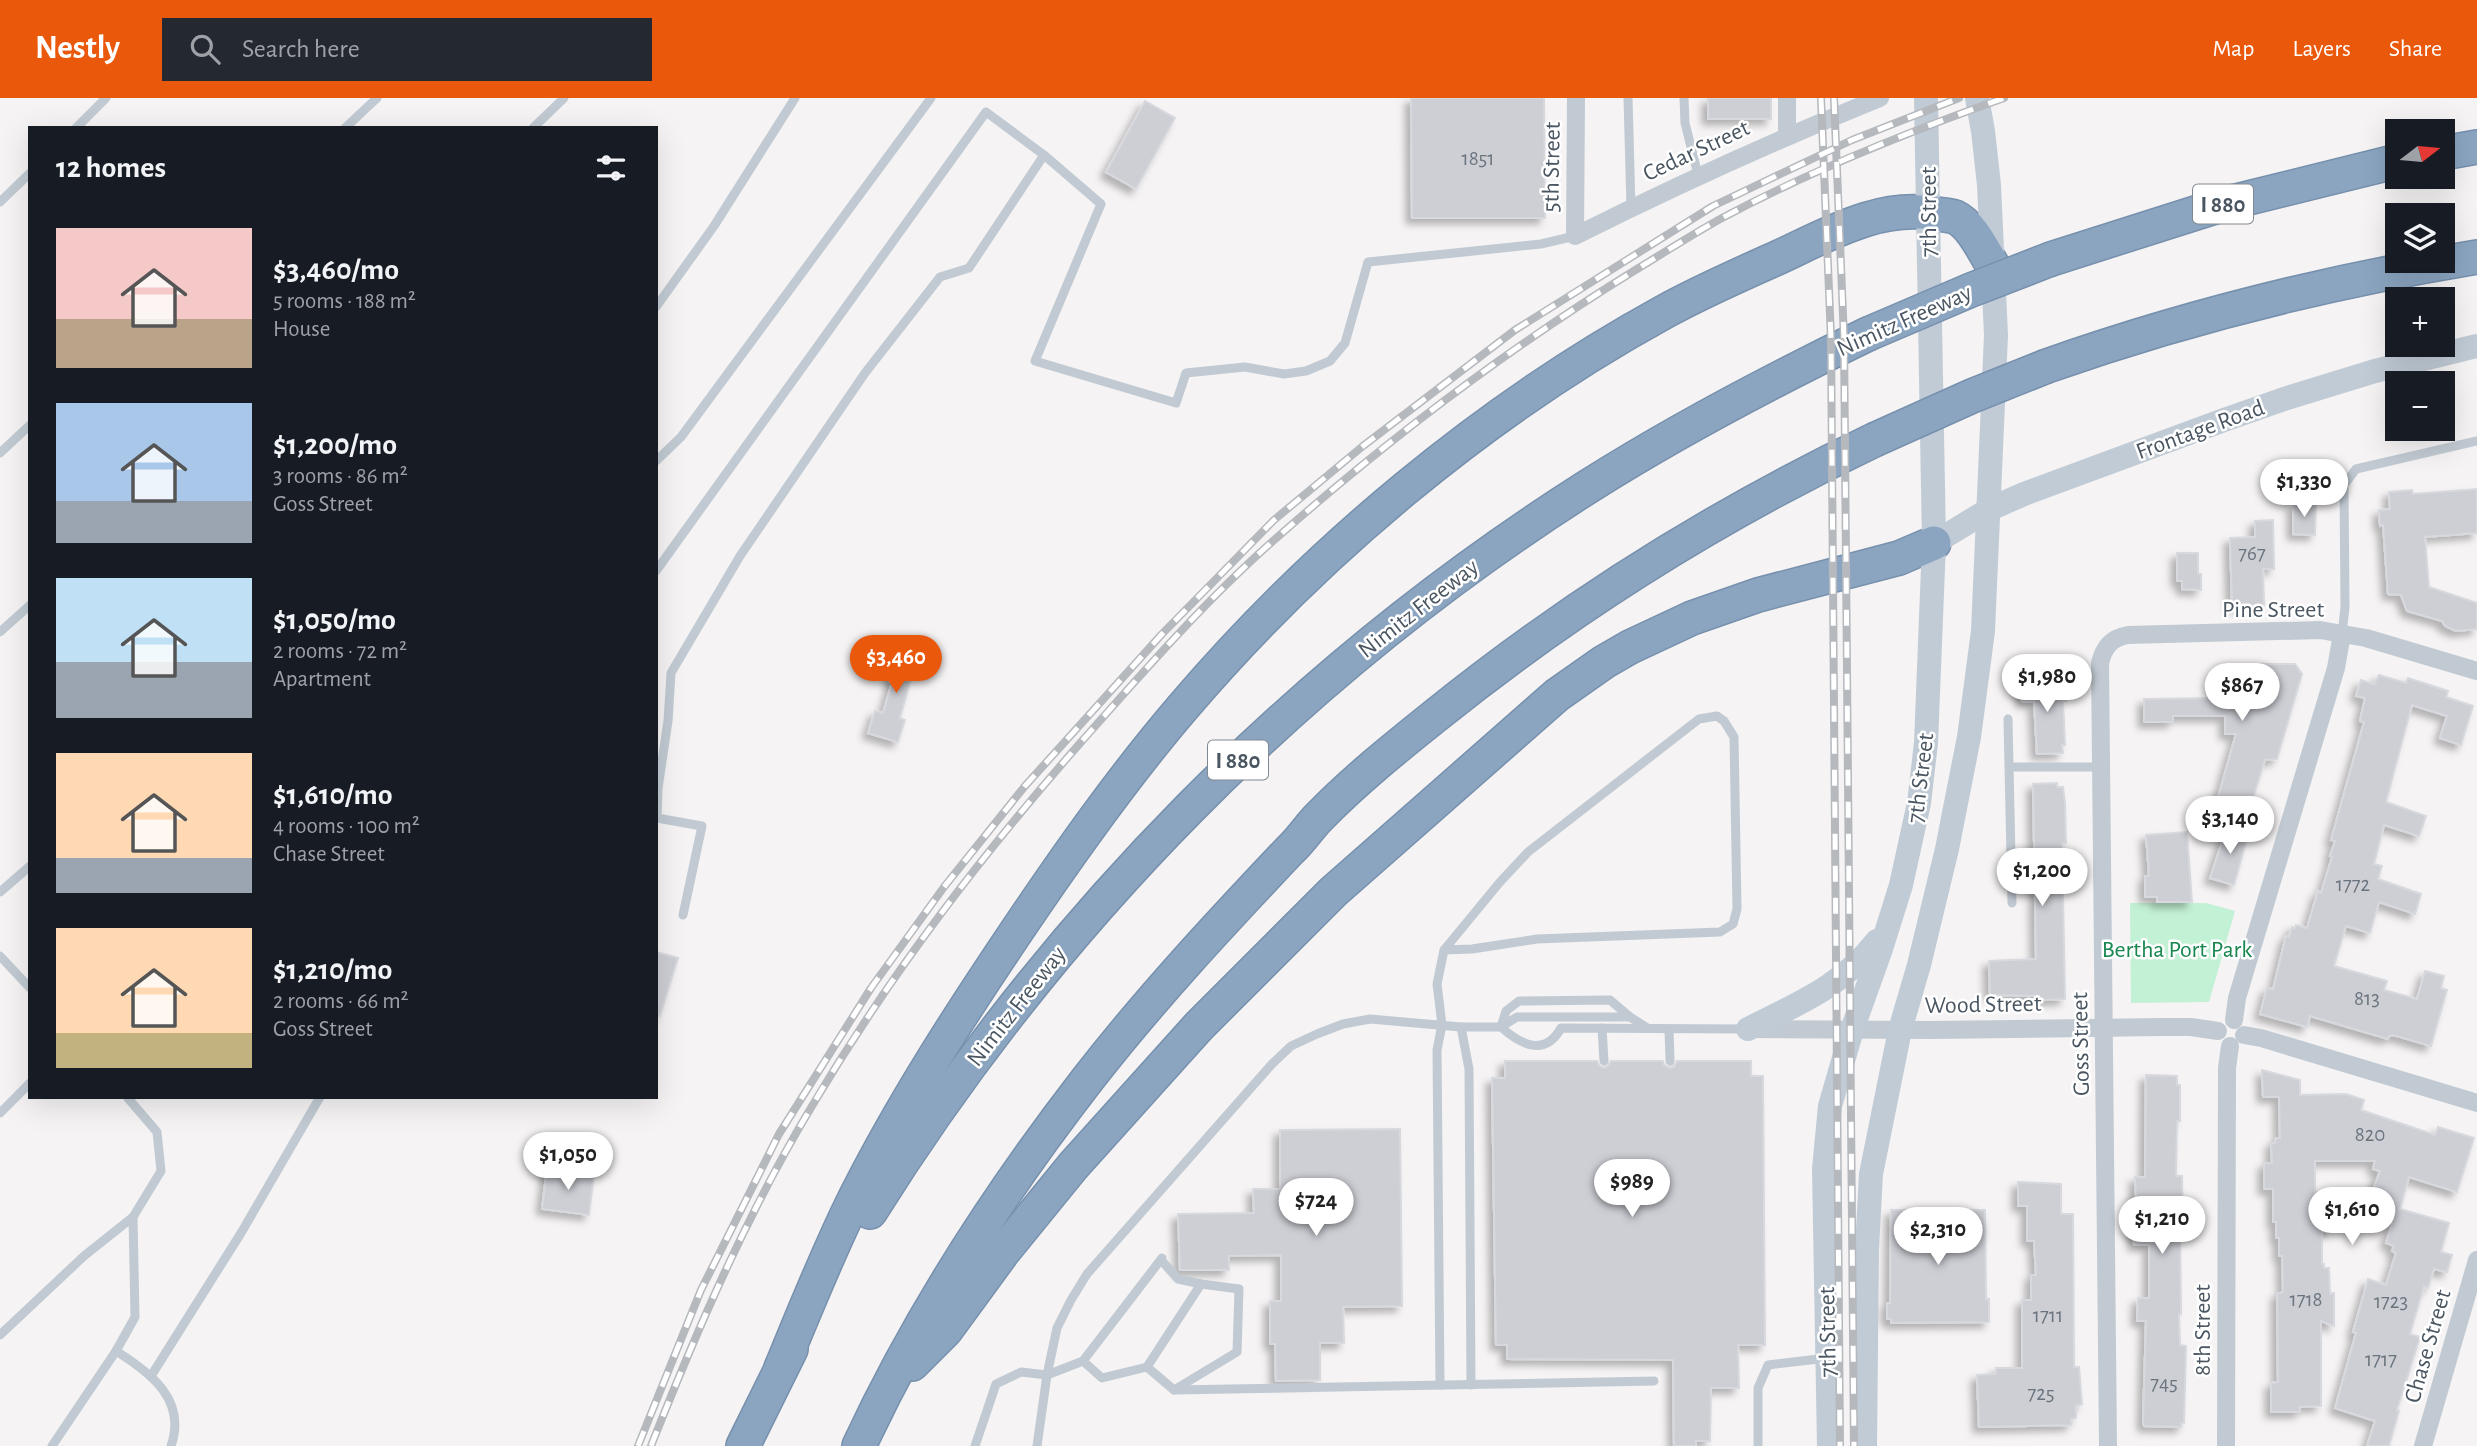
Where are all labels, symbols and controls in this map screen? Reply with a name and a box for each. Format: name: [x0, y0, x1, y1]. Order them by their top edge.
search box: [162, 18, 652, 81]
icon: search: [186, 30, 224, 68]
text: Nestly: [35, 32, 120, 65]
text: Search here: [242, 36, 360, 62]
text: Map: [2212, 37, 2254, 61]
text: Layers: [2292, 37, 2351, 61]
text: Share: [2389, 37, 2442, 61]
street label: Cedar Street: [1639, 116, 1754, 186]
north arrow: [2385, 119, 2455, 189]
map controls: [2385, 119, 2455, 441]
street label: 5th Street: [1539, 121, 1565, 213]
house number: 1851: [1461, 148, 1495, 169]
icon: filters: [592, 149, 630, 187]
text: 12 homes: [56, 153, 166, 183]
street label: 7th Street: [1917, 166, 1941, 257]
road number: I 880: [2193, 184, 2253, 223]
button: layers: [2385, 203, 2455, 273]
text: $3,460/mo: [273, 255, 399, 285]
icon: home: [112, 256, 196, 340]
street label: Nimitz Freeway: [1833, 280, 1975, 361]
button: +: [2385, 287, 2455, 357]
text: 5 rooms · 188 m²: [273, 290, 416, 313]
text: House: [273, 318, 330, 341]
button: −: [2385, 371, 2455, 441]
street label: Frontage Road: [2133, 396, 2268, 464]
text: $1,200/mo: [273, 430, 397, 460]
icon: home: [112, 431, 196, 515]
pin: $1,330: [2247, 460, 2361, 519]
text: 3 rooms · 86 m²: [273, 465, 408, 488]
text: $1,330: [2276, 470, 2332, 493]
text: Goss Street: [273, 493, 373, 516]
house number: 767: [2238, 543, 2266, 564]
street label: Nimitz Freeway: [1354, 555, 1483, 663]
street label: Pine Street: [2222, 598, 2324, 622]
text: $1,050/mo: [273, 605, 396, 635]
icon: home: [112, 606, 196, 690]
pin: $3,460: [839, 636, 953, 695]
text: 2 rooms · 72 m²: [273, 640, 407, 663]
text: $3,460: [866, 646, 926, 669]
pin: $1,980: [1990, 654, 2104, 714]
pin: $867: [2201, 664, 2283, 723]
text: $1,980: [2018, 665, 2076, 688]
text: Apartment: [273, 668, 371, 691]
text: $867: [2221, 674, 2263, 697]
street label: 7th Street: [1904, 731, 1938, 825]
road number: I 880: [1208, 740, 1268, 780]
text: $1,610/mo: [273, 780, 393, 810]
icon: home: [112, 781, 196, 865]
pin: $3,140: [2173, 796, 2287, 856]
text: $3,140: [2201, 807, 2259, 830]
text: 4 rooms · 100 m²: [273, 815, 420, 838]
text: Chase Street: [273, 843, 385, 866]
pin: $1,200: [1985, 848, 2099, 908]
text: $1,200: [2013, 859, 2071, 882]
house number: 1772: [2336, 874, 2370, 895]
park label: Bertha Port Park: [2102, 938, 2252, 962]
street label: Nimitz Freeway: [963, 942, 1071, 1071]
text: $1,210/mo: [273, 955, 392, 985]
icon: home: [112, 956, 196, 1040]
house number: 813: [2354, 988, 2380, 1009]
text: 2 rooms · 66 m²: [273, 990, 409, 1013]
street label: Goss Street: [2068, 991, 2094, 1096]
street label: Wood Street: [1924, 992, 2042, 1018]
text: Goss Street: [273, 1018, 373, 1041]
house number: 820: [2355, 1124, 2385, 1145]
pin: $1,050: [511, 1132, 625, 1192]
text: $1,050: [539, 1143, 597, 1166]
pin: $989: [1591, 1160, 1673, 1219]
text: $989: [1610, 1170, 1654, 1193]
pin: $724: [1275, 1178, 1357, 1238]
pin: $1,610: [2295, 1188, 2409, 1247]
text: $724: [1295, 1189, 1337, 1212]
pin: $1,210: [2105, 1196, 2219, 1256]
text: $1,610: [2324, 1198, 2380, 1221]
text: $1,210: [2135, 1207, 2190, 1230]
pin: $2,310: [1881, 1208, 1995, 1267]
text: $2,310: [1910, 1218, 1966, 1241]
street label: 8th Street: [2191, 1284, 2215, 1376]
street label: 7th Street: [1815, 1286, 1841, 1377]
street label: Chase Street: [2400, 1287, 2456, 1406]
house number: 1718: [2289, 1289, 2323, 1310]
house number: 1723: [2374, 1291, 2408, 1312]
house number: 1711: [2033, 1305, 2063, 1326]
house number: 1717: [2365, 1349, 2397, 1370]
house number: 745: [2150, 1373, 2178, 1394]
house number: 725: [2027, 1383, 2055, 1404]

